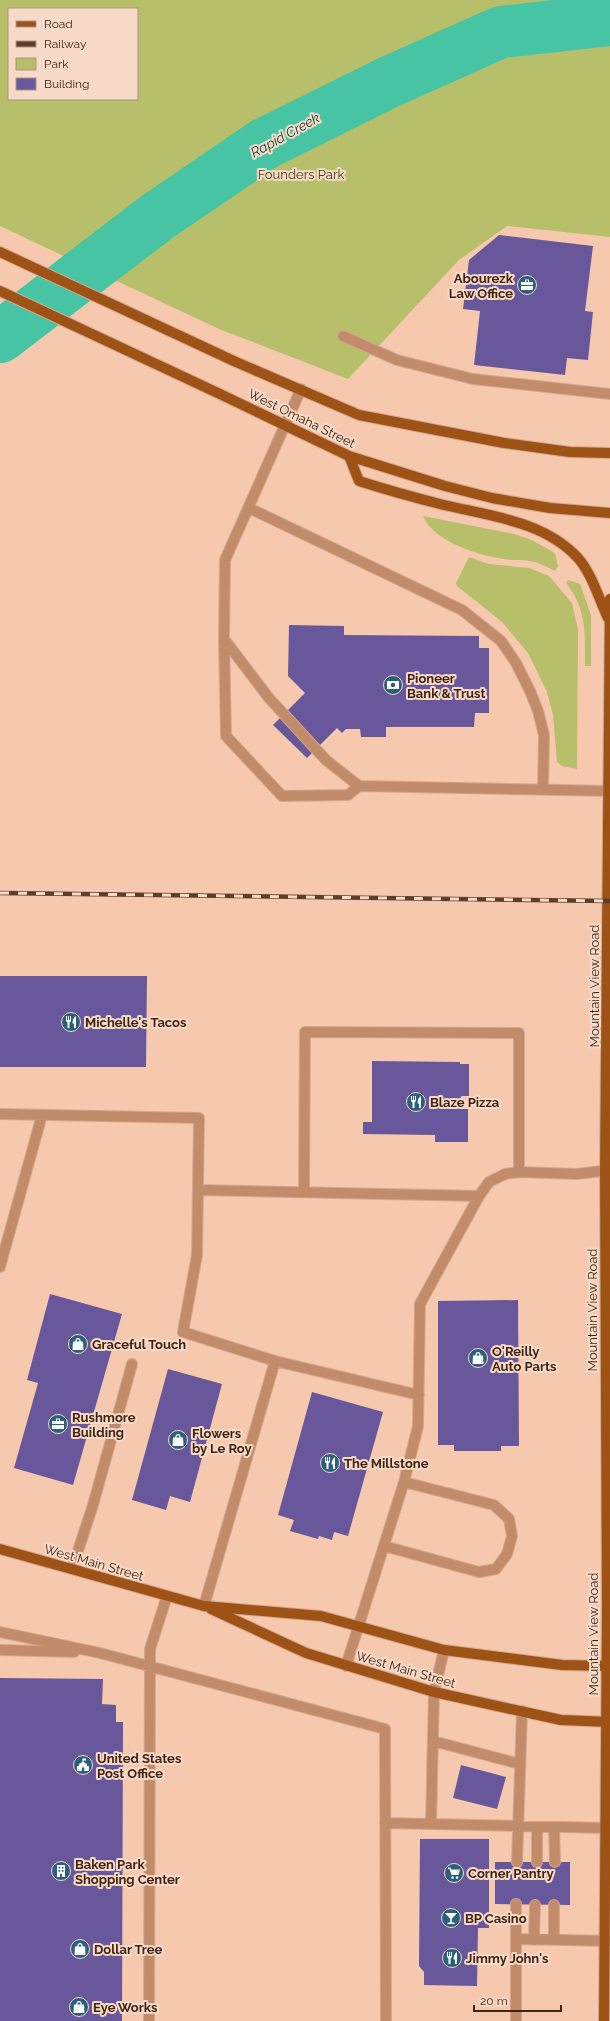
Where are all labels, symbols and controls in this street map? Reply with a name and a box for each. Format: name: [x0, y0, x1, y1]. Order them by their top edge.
legend: [8, 8, 138, 100]
text: Road: [44, 17, 73, 31]
text: Railway: [44, 37, 87, 51]
text: Park: [44, 57, 69, 71]
text: Building: [44, 77, 90, 91]
water label: Rapid Creek: [248, 109, 323, 161]
park label: Founders Park: [258, 167, 344, 182]
place label: Abourezk Law Office: [449, 271, 514, 301]
office icon: Abourezk Law Office: [516, 274, 538, 296]
street label: West Omaha Street: [246, 386, 358, 451]
place label: Pioneer Bank & Trust: [407, 671, 485, 701]
bank icon: Pioneer Bank & Trust: [382, 674, 404, 696]
street label: Mountain View Road: [587, 925, 602, 1047]
restaurant icon: Michelle's Tacos: [60, 1011, 82, 1033]
place label: Michelle's Tacos: [85, 1015, 187, 1030]
restaurant icon: Blaze Pizza: [405, 1091, 427, 1113]
place label: Blaze Pizza: [430, 1095, 500, 1110]
street label: Mountain View Road: [585, 1249, 600, 1371]
shop icon: Graceful Touch: [67, 1333, 89, 1355]
place label: Graceful Touch: [92, 1337, 186, 1352]
place label: O'Reilly Auto Parts: [492, 1344, 557, 1374]
shop icon: O'Reilly Auto Parts: [467, 1347, 489, 1369]
place label: Rushmore Building: [72, 1410, 136, 1440]
office icon: Rushmore Building: [47, 1413, 69, 1435]
place label: Flowers by Le Roy: [192, 1426, 252, 1456]
shop icon: Flowers by Le Roy: [167, 1429, 189, 1451]
restaurant icon: The Millstone: [319, 1452, 341, 1474]
place label: The Millstone: [344, 1456, 429, 1471]
street label: West Main Street: [43, 1541, 146, 1584]
street label: Mountain View Road: [586, 1573, 601, 1695]
street label: West Main Street: [355, 1648, 458, 1691]
place label: United States Post Office: [97, 1751, 182, 1781]
public building icon: United States Post Office: [72, 1754, 94, 1776]
place label: Baken Park Shopping Center: [75, 1857, 180, 1887]
building icon: Baken Park Shopping Center: [50, 1860, 72, 1882]
supermarket icon: Corner Pantry: [443, 1862, 465, 1884]
place label: Corner Pantry: [468, 1866, 554, 1881]
bar icon: BP Casino: [440, 1907, 462, 1929]
place label: BP Casino: [465, 1911, 527, 1926]
shop icon: Dollar Tree: [69, 1938, 91, 1960]
place label: Dollar Tree: [94, 1942, 163, 1957]
restaurant icon: Jimmy John's: [441, 1947, 463, 1969]
place label: Jimmy John's: [466, 1951, 549, 1966]
scale bar: [474, 1987, 561, 2013]
text: 20 m: [480, 1994, 508, 2008]
shop icon: Eye Works: [68, 1996, 90, 2018]
place label: Eye Works: [93, 2000, 158, 2015]

